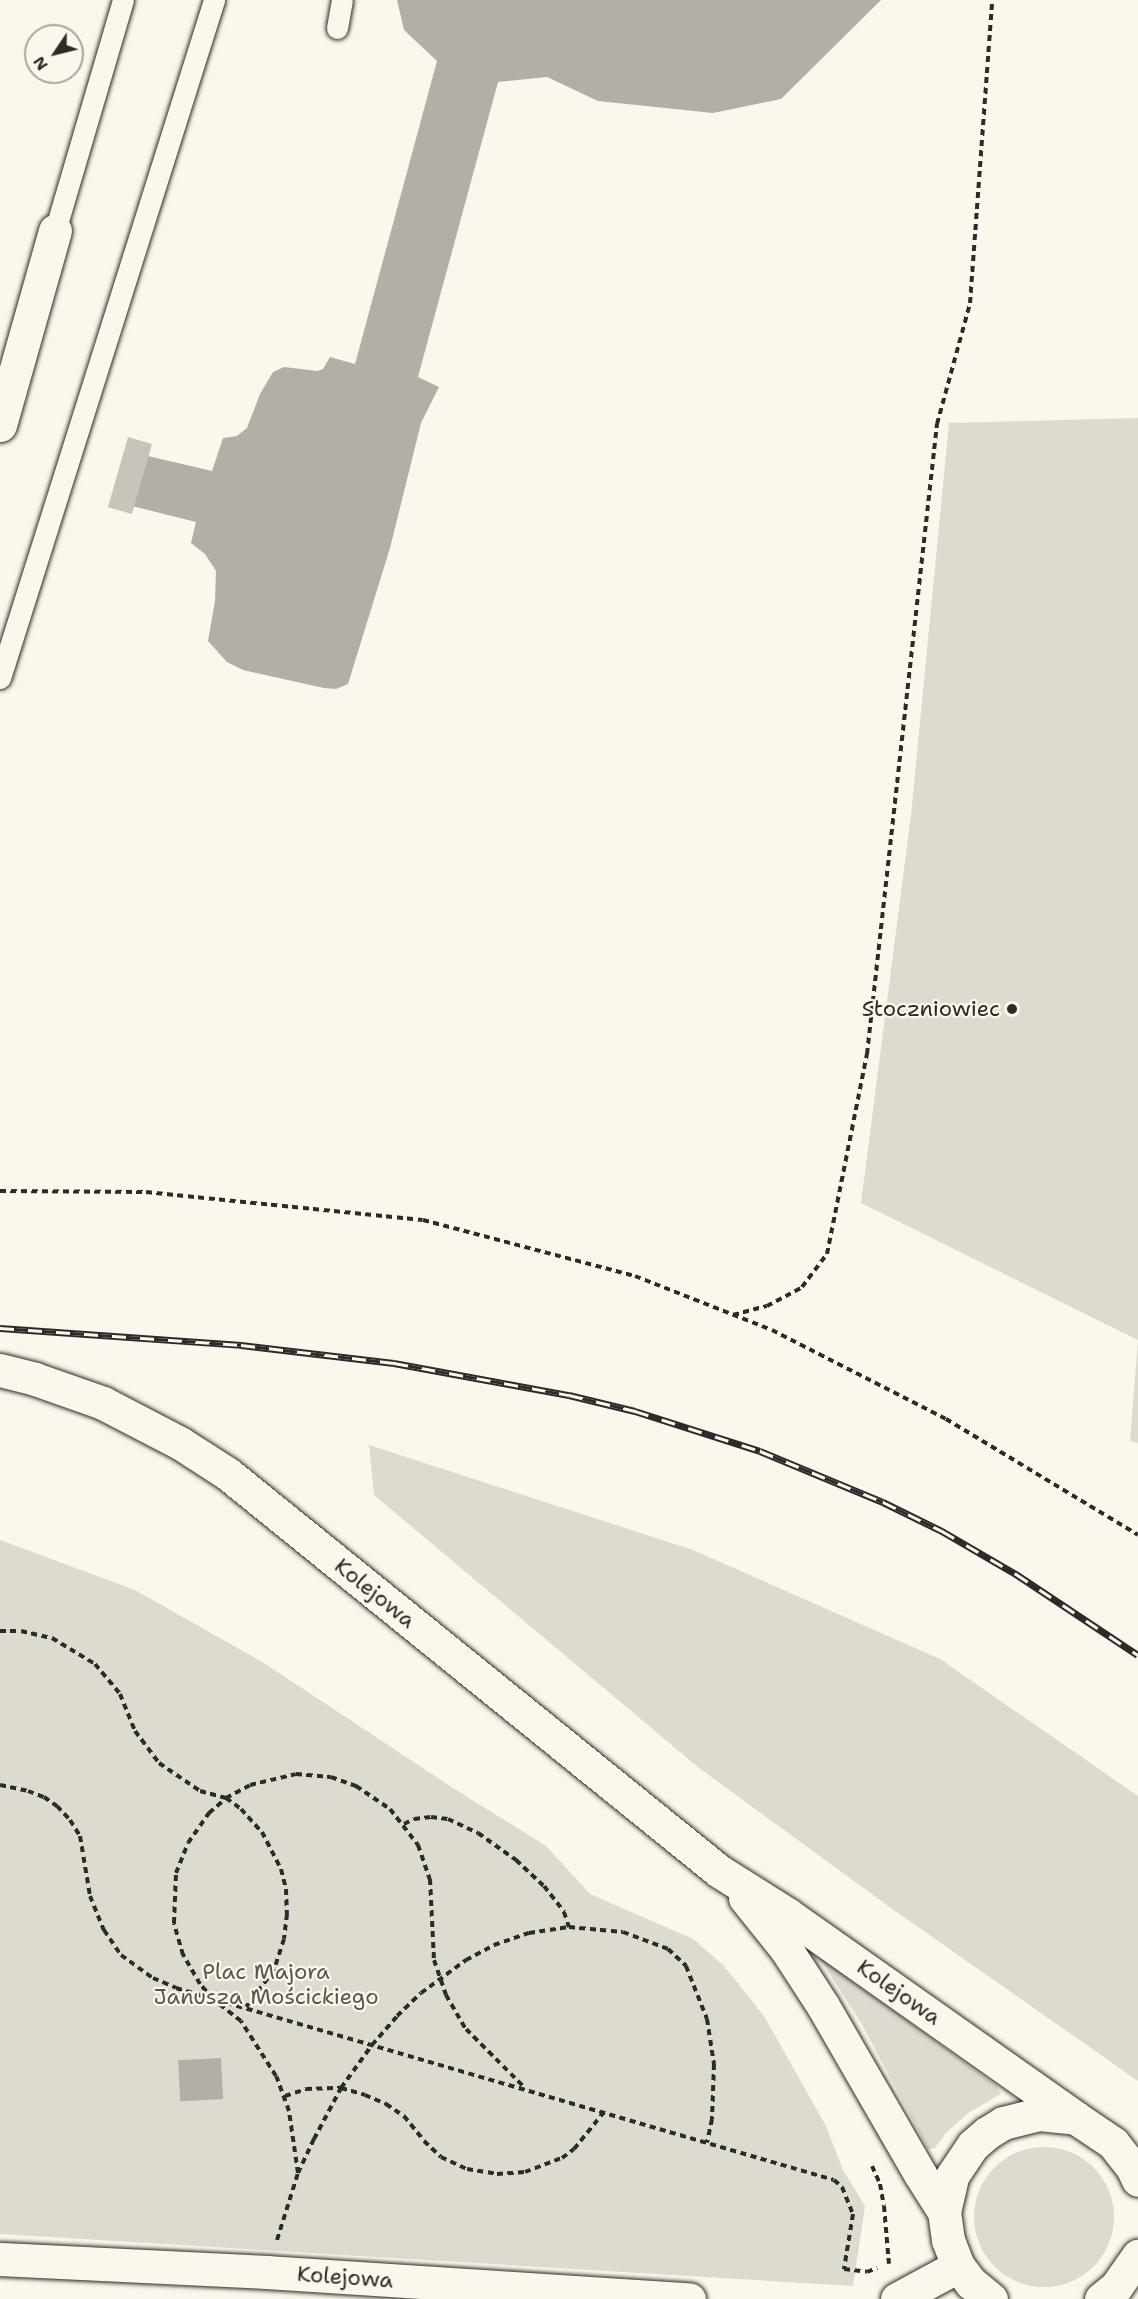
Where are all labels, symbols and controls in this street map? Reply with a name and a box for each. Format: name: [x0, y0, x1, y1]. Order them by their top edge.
north arrow: [24, 24, 84, 84]
text: N: [28, 52, 53, 75]
place label: Stoczniowiec: [862, 996, 1000, 1022]
marker: Stoczniowiec: [1005, 1002, 1019, 1016]
street label: Kolejowa: [329, 1552, 421, 1634]
street label: Kolejowa: [852, 1954, 946, 2030]
park label: Plac Majora Janusza Mościckiego: [153, 1958, 379, 2010]
street label: Kolejowa: [296, 2260, 394, 2294]

